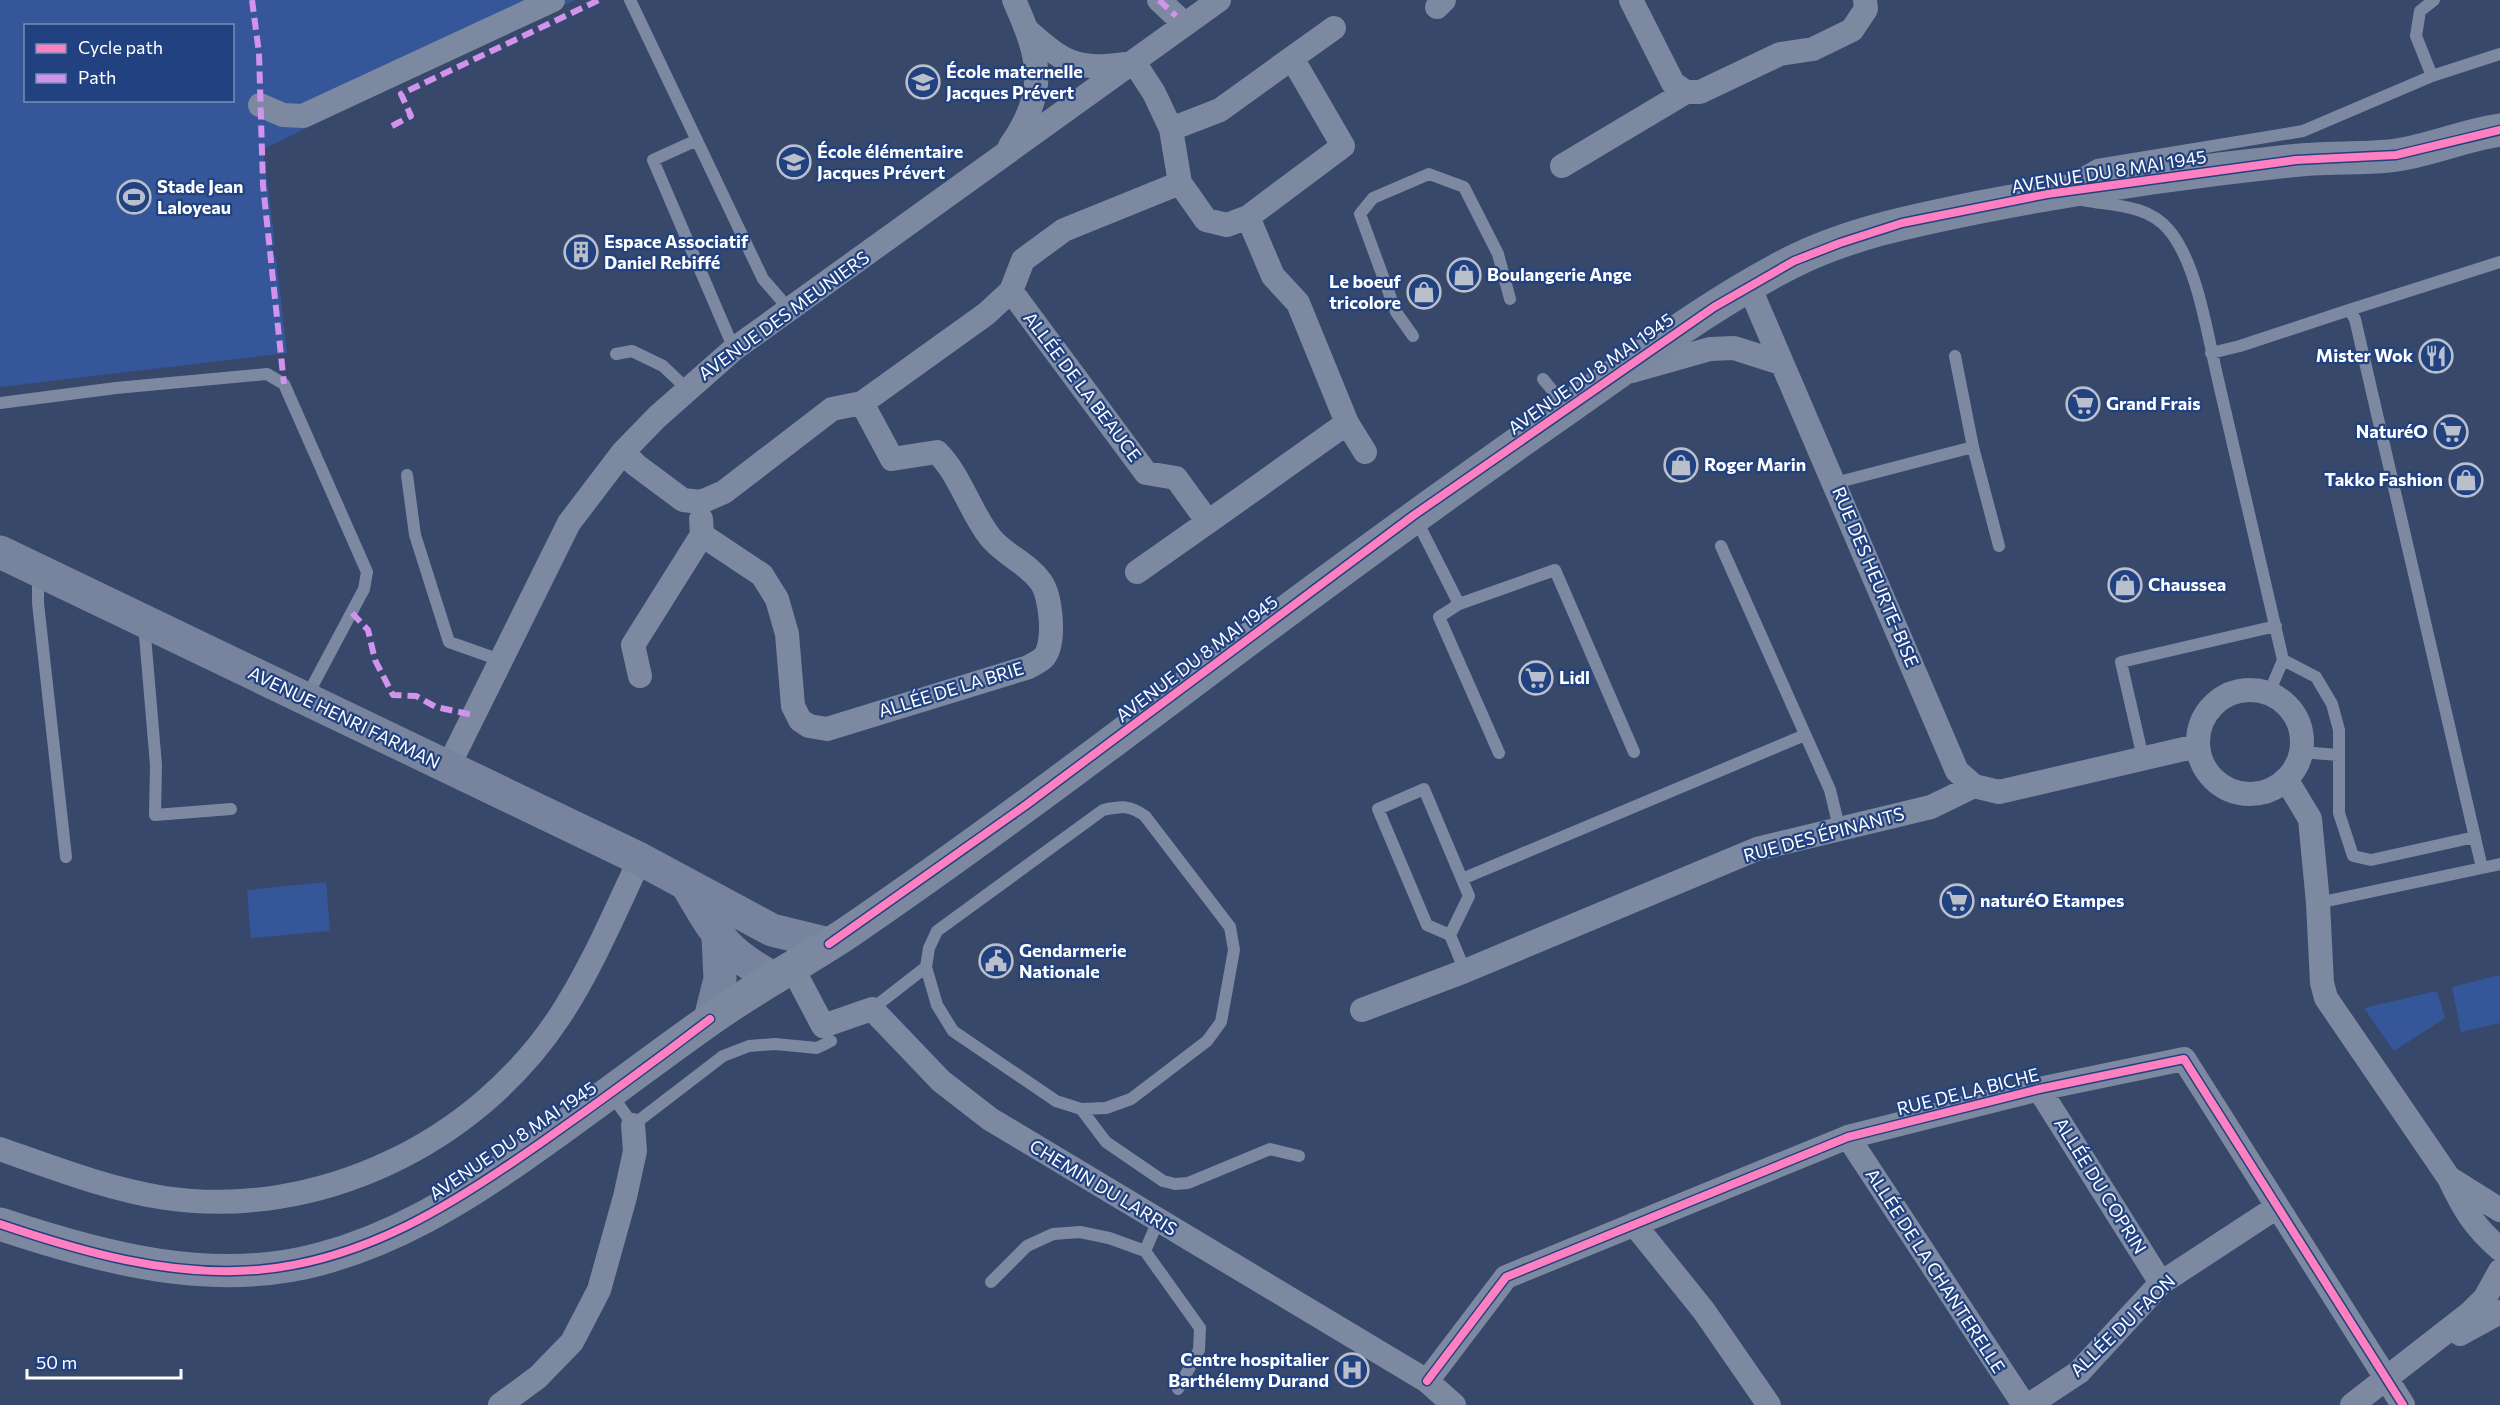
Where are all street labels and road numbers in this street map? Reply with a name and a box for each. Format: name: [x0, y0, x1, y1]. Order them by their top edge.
street label: AVENUE DU 8 MAI 1945: [2010, 145, 2208, 197]
street label: AVENUE DES MEUNIERS: [694, 246, 873, 385]
street label: ALLÉE DE LA BEAUCE: [1019, 307, 1146, 466]
street label: AVENUE DU 8 MAI 1945: [1503, 308, 1677, 439]
street label: RUE DES HEURTE-BISE: [1828, 483, 1924, 670]
street label: AVENUE DU 8 MAI 1945: [1111, 590, 1282, 726]
street label: ALLÉE DE LA BRIE: [875, 656, 1026, 722]
street label: AVENUE HENRI FARMAN: [245, 661, 444, 773]
street label: RUE DES ÉPINANTS: [1741, 802, 1907, 866]
street label: RUE DE LA BICHE: [1894, 1063, 2041, 1119]
street label: AVENUE DU 8 MAI 1945: [425, 1076, 600, 1204]
street label: ALLÉE DU COPRIN: [2050, 1113, 2152, 1258]
street label: CHEMIN DU LARRIS: [1026, 1134, 1181, 1240]
street label: ALLÉE DE LA CHANTERELLE: [1861, 1164, 2010, 1377]
street label: ALLÉE DU FAON: [2065, 1270, 2179, 1381]

